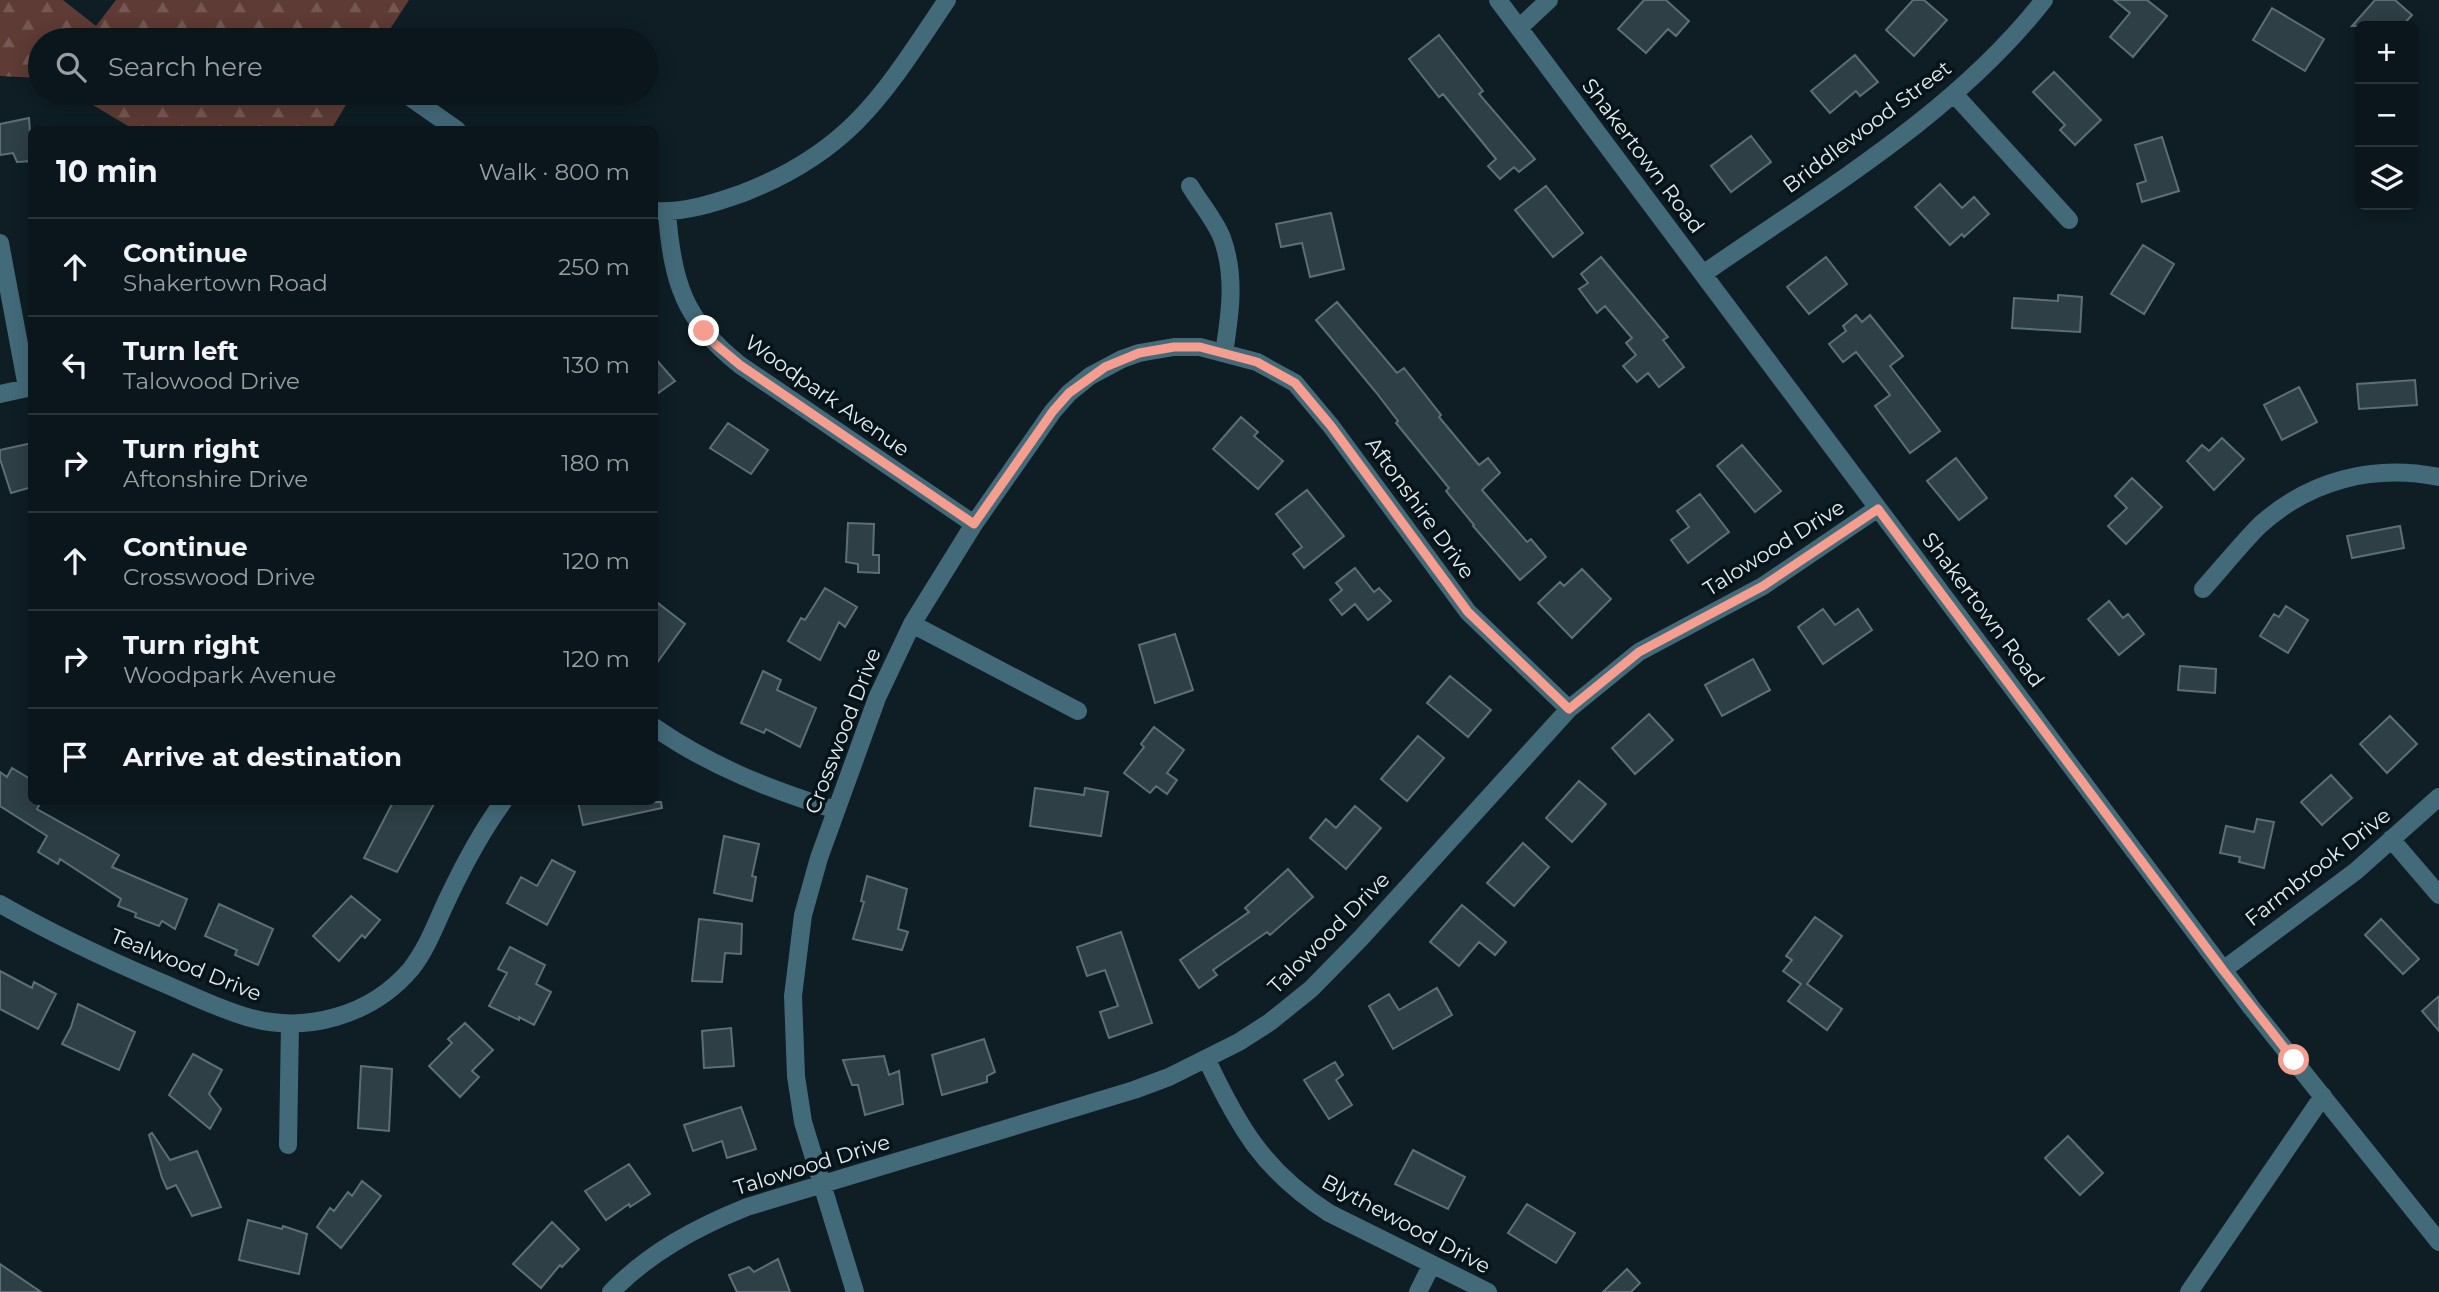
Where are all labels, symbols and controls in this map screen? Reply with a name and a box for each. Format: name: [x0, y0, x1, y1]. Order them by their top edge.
map controls: [2355, 21, 2418, 210]
button: +: [2355, 21, 2418, 84]
search box: [28, 28, 658, 105]
icon: search: [52, 48, 90, 86]
text: Search here: [108, 51, 263, 83]
street label: Briddlewood Street: [1778, 55, 1956, 198]
street label: Shakertown Road: [1577, 73, 1710, 238]
button: −: [2355, 84, 2418, 147]
button: layers: [2355, 147, 2418, 210]
text: 10 min: [56, 153, 158, 190]
text: Walk · 800 m: [479, 158, 630, 186]
text: Continue: [123, 237, 248, 269]
icon: ahead: [56, 248, 94, 286]
text: 250 m: [558, 253, 630, 281]
text: Shakertown Road: [123, 269, 328, 297]
route end: [688, 315, 719, 346]
street label: Woodpark Avenue: [740, 329, 914, 462]
text: Turn left: [123, 335, 239, 367]
icon: left: [56, 346, 94, 384]
text: 130 m: [563, 351, 630, 379]
text: Talowood Drive: [123, 367, 300, 395]
street label: Aftonshire Drive: [1361, 432, 1480, 583]
text: Turn right: [123, 433, 259, 465]
icon: right: [56, 444, 94, 482]
text: 180 m: [561, 449, 630, 477]
text: Aftonshire Drive: [123, 465, 308, 493]
street label: Talowood Drive: [1699, 494, 1849, 601]
street label: Shakertown Road: [1917, 527, 2050, 692]
text: Continue: [123, 531, 248, 563]
icon: ahead: [56, 542, 94, 580]
text: 120 m: [563, 547, 630, 575]
text: Crosswood Drive: [123, 563, 315, 591]
text: Turn right: [123, 629, 259, 661]
icon: right: [56, 640, 94, 678]
street label: Crosswood Drive: [799, 644, 886, 817]
text: 120 m: [563, 645, 630, 673]
text: Woodpark Avenue: [123, 661, 336, 689]
icon: arrive: [56, 738, 94, 776]
text: Arrive at destination: [123, 741, 402, 773]
street label: Farmbrook Drive: [2240, 802, 2395, 931]
street label: Talowood Drive: [1263, 867, 1395, 999]
street label: Tealwood Drive: [107, 923, 265, 1006]
route start: [2278, 1044, 2309, 1075]
street label: Talowood Drive: [731, 1129, 893, 1200]
street label: Blythewood Drive: [1318, 1169, 1495, 1279]

